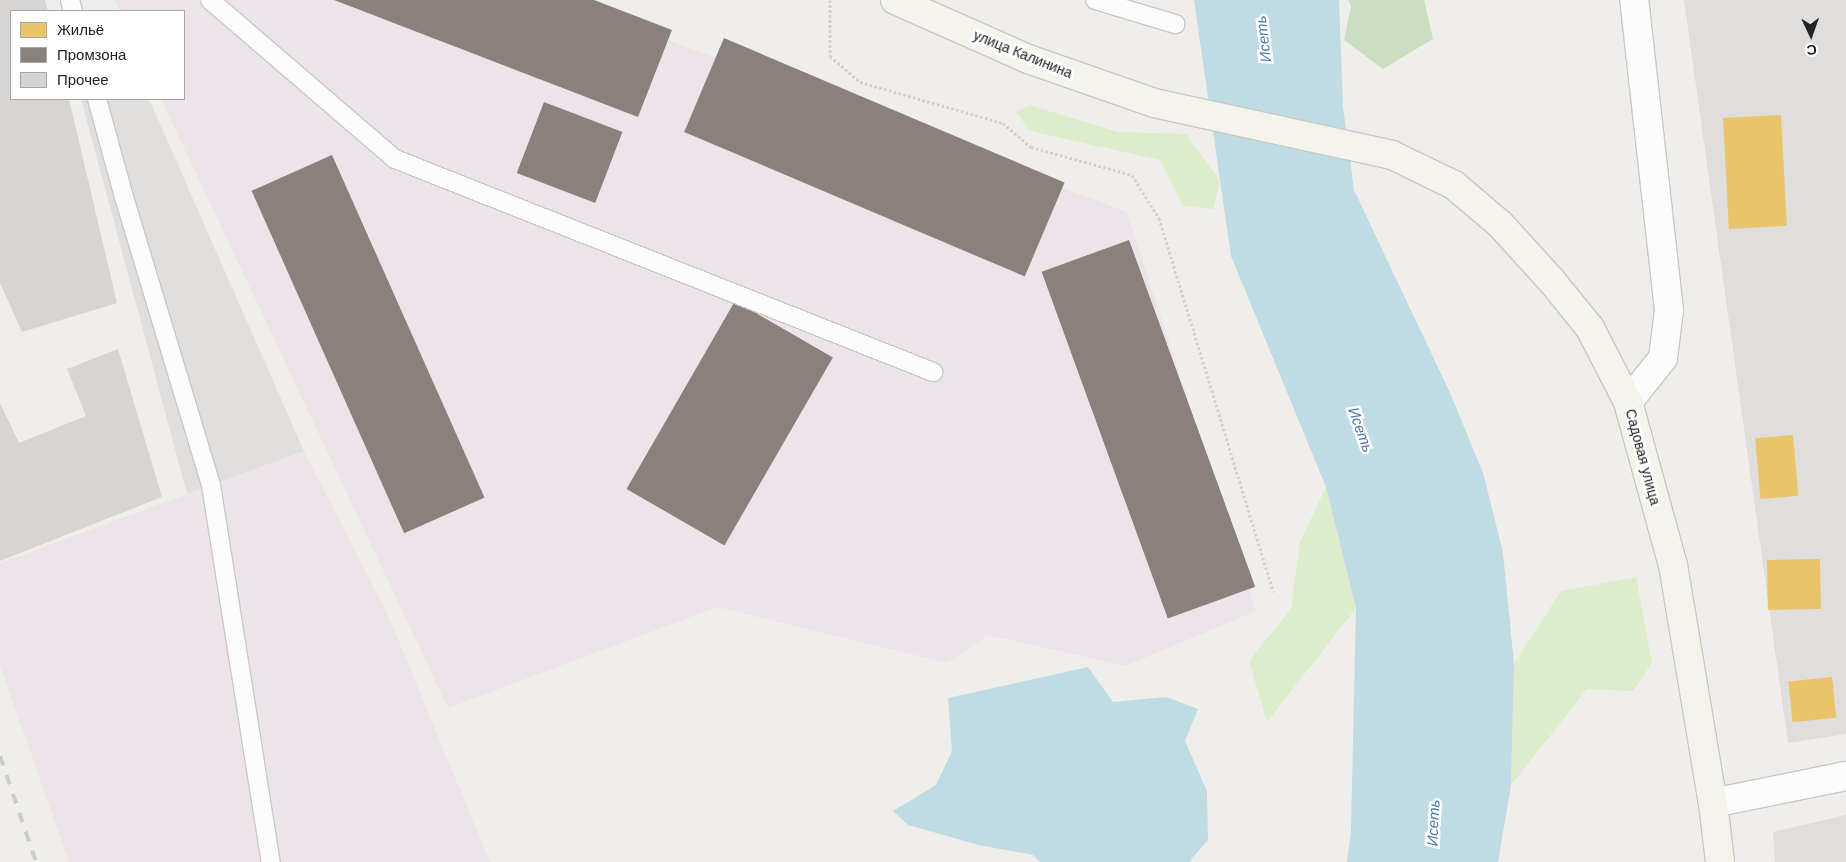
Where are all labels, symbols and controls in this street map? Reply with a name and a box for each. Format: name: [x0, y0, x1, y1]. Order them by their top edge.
legend: [10, 10, 185, 100]
north arrow: [1786, 10, 1836, 60]
water label: Исеть: [1252, 15, 1276, 63]
text: Жильё: [57, 20, 104, 40]
street label: улица Калинина: [971, 27, 1075, 81]
text: С: [1806, 41, 1817, 59]
text: Промзона: [57, 45, 126, 65]
text: Прочее: [57, 70, 109, 90]
water label: Исеть: [1344, 405, 1376, 455]
street label: Садовая улица: [1622, 407, 1664, 507]
water label: Исеть: [1424, 799, 1444, 847]

